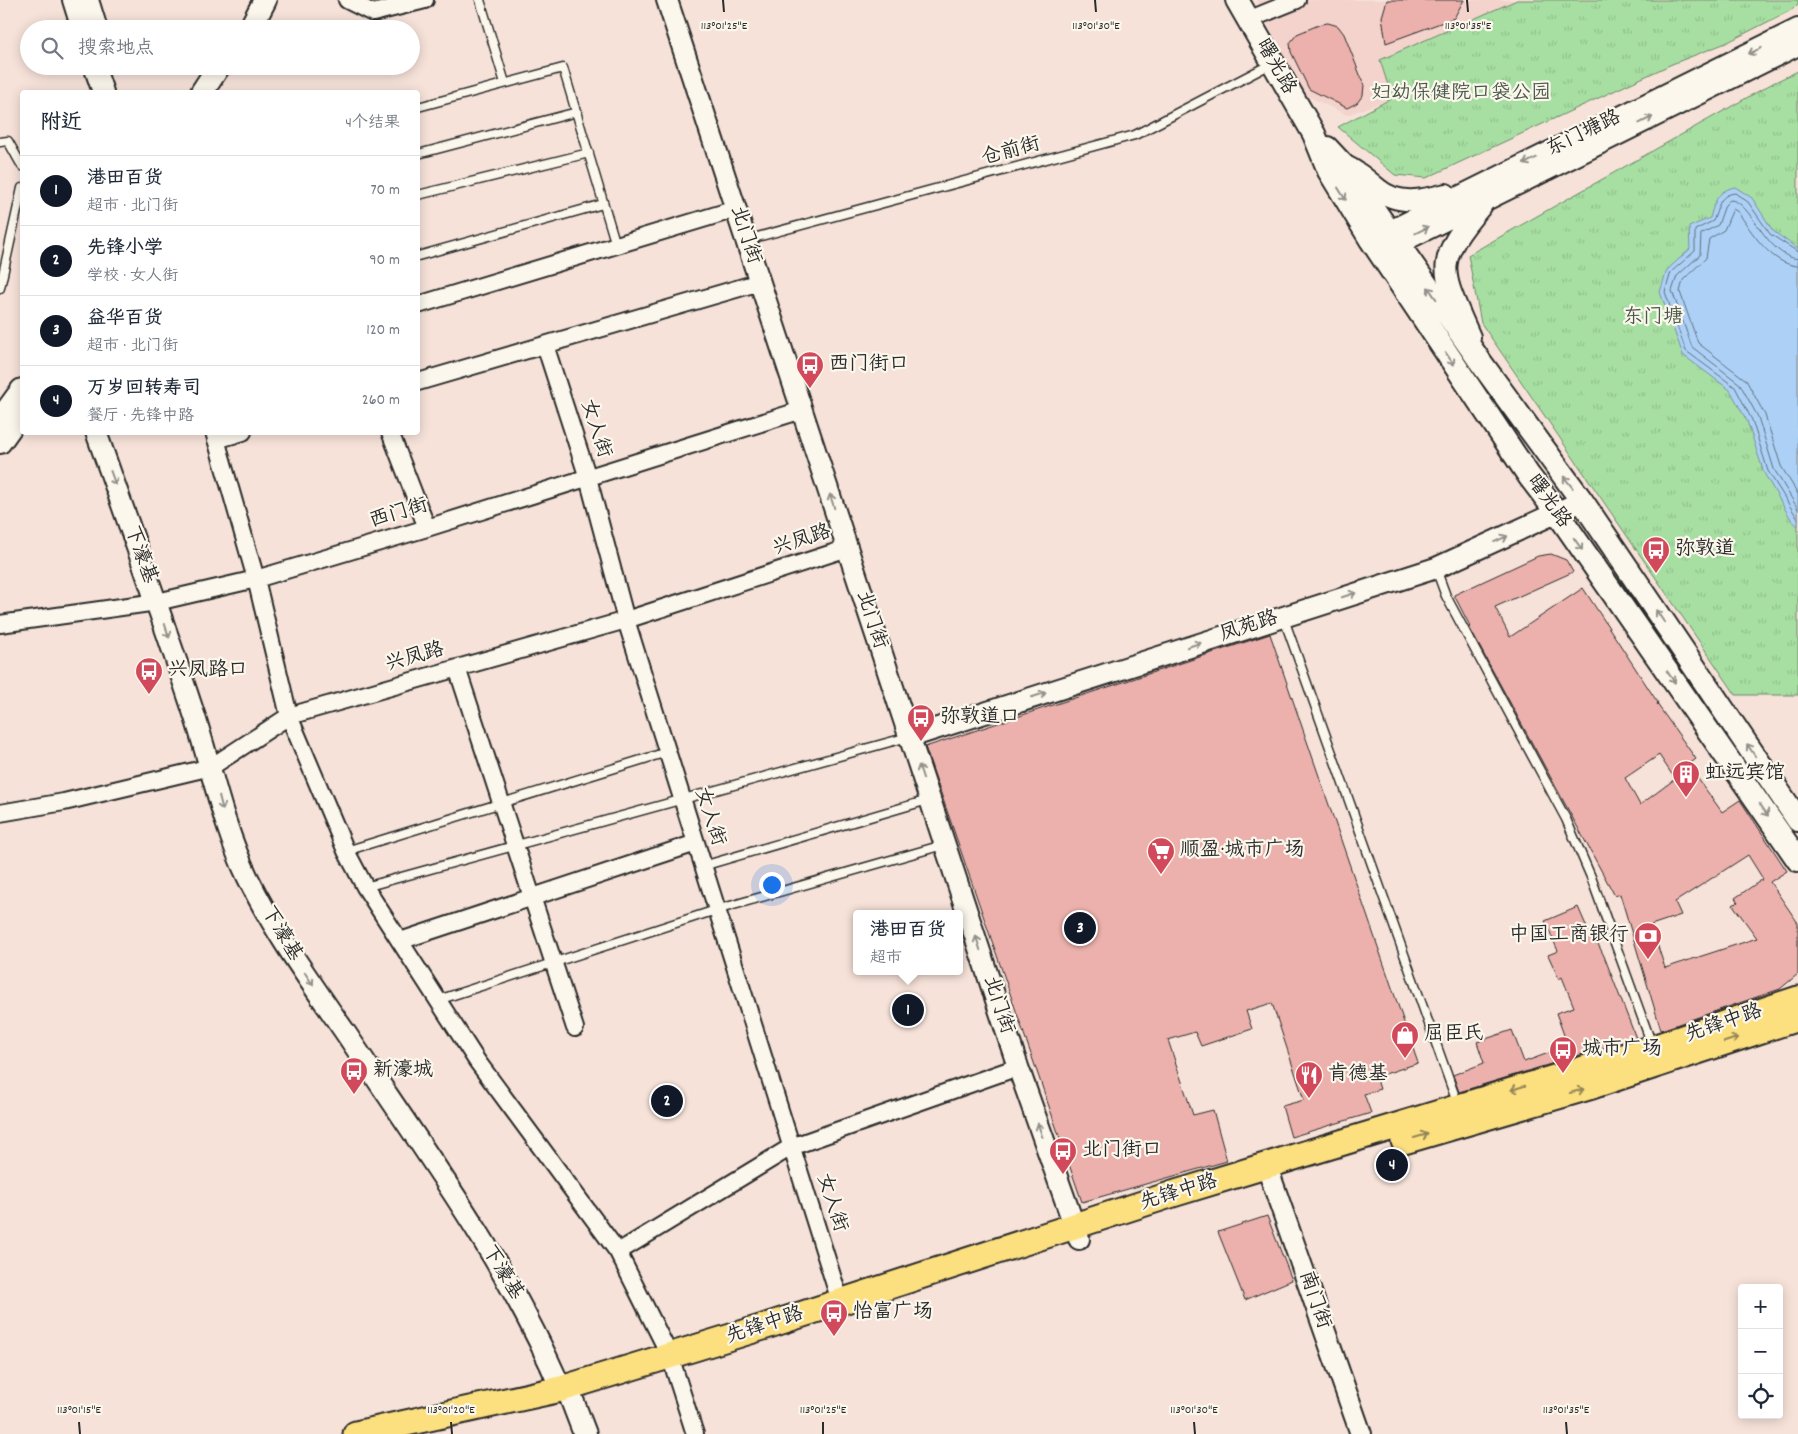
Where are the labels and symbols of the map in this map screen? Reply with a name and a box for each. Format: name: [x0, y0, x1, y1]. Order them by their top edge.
text: 113°01'25"E: [701, 18, 748, 35]
text: 113°01'30"E: [1072, 18, 1120, 35]
text: 113°01'35"E: [1445, 18, 1492, 35]
street label: 曙光路: [1248, 34, 1303, 101]
one-way arrow: [1748, 47, 1763, 56]
park label: 妇幼保健院口袋公园: [1371, 80, 1551, 108]
street label: 东门塘路: [1542, 103, 1627, 164]
one-way arrow: [1639, 115, 1654, 125]
street label: 仓前街: [978, 131, 1044, 173]
one-way arrow: [1523, 157, 1538, 166]
one-way arrow: [1338, 186, 1348, 200]
street label: 北门街: [722, 202, 768, 268]
one-way arrow: [1414, 225, 1429, 234]
one-way arrow: [1427, 286, 1437, 300]
park label: 东门塘: [1623, 304, 1683, 332]
bus stop icon: 西门街口: [795, 350, 825, 389]
place label: 西门街口: [829, 351, 909, 379]
one-way arrow: [1445, 352, 1455, 366]
street label: 女人街: [572, 396, 618, 462]
one-way arrow: [108, 470, 118, 486]
street label: 曙光路: [1519, 470, 1578, 535]
one-way arrow: [1562, 476, 1573, 489]
street label: 西门街: [366, 492, 432, 536]
one-way arrow: [827, 494, 836, 510]
street label: 兴凤路: [769, 518, 836, 564]
street label: 下濠基: [117, 522, 163, 588]
one-way arrow: [1493, 533, 1508, 543]
bus stop icon: 弥敦道: [1641, 535, 1671, 574]
one-way arrow: [1573, 536, 1583, 550]
place label: 弥敦道: [1675, 536, 1735, 564]
street label: 北门街: [848, 587, 894, 653]
one-way arrow: [1340, 590, 1356, 600]
street label: 凤苑路: [1216, 604, 1283, 650]
one-way arrow: [1655, 609, 1665, 623]
one-way arrow: [163, 623, 172, 639]
street label: 兴凤路: [382, 636, 449, 680]
one-way arrow: [1186, 640, 1201, 649]
bus stop icon: 兴凤路口: [134, 656, 164, 695]
place label: 兴凤路口: [168, 657, 248, 685]
one-way arrow: [1666, 670, 1676, 684]
one-way arrow: [1031, 690, 1047, 699]
bus stop icon: 弥敦道口: [906, 703, 936, 742]
place label: 弥敦道口: [940, 704, 1020, 732]
one-way arrow: [1746, 743, 1756, 757]
building icon: 虹远宾馆: [1671, 759, 1701, 798]
place label: 虹远宾馆: [1705, 760, 1785, 788]
one-way arrow: [916, 764, 926, 780]
street label: 女人街: [686, 784, 732, 850]
one-way arrow: [216, 795, 226, 811]
one-way arrow: [1759, 803, 1769, 817]
supermarket icon: 顺盈·城市广场: [1146, 836, 1176, 875]
place label: 顺盈·城市广场: [1180, 837, 1305, 865]
your location: [759, 872, 785, 898]
street label: 下濠基: [254, 901, 308, 967]
pin: 3: [1064, 909, 1096, 947]
bank icon: 中国工商银行: [1633, 921, 1663, 960]
place label: 中国工商银行: [1509, 922, 1629, 950]
one-way arrow: [972, 935, 982, 951]
one-way arrow: [303, 972, 314, 986]
street label: 北门街: [975, 972, 1021, 1038]
pin: 1: [892, 991, 924, 1029]
street label: 先锋中路: [1682, 997, 1767, 1050]
shop icon: 屈臣氏: [1390, 1020, 1420, 1059]
place label: 屈臣氏: [1424, 1021, 1484, 1049]
bus stop icon: 城市广场: [1548, 1035, 1578, 1074]
one-way arrow: [1723, 1035, 1739, 1045]
place label: 城市广场: [1582, 1036, 1662, 1064]
bus stop icon: 新濠城: [339, 1056, 369, 1095]
place label: 新濠城: [373, 1057, 433, 1085]
restaurant icon: 肯德基: [1294, 1060, 1324, 1099]
place label: 肯德基: [1328, 1061, 1388, 1089]
pin: 2: [651, 1082, 683, 1120]
one-way arrow: [1511, 1084, 1526, 1093]
one-way arrow: [1568, 1085, 1584, 1095]
one-way arrow: [1035, 1123, 1045, 1139]
one-way arrow: [1413, 1131, 1429, 1141]
bus stop icon: 北门街口: [1048, 1136, 1078, 1175]
place label: 北门街口: [1082, 1137, 1162, 1165]
pin: 4: [1376, 1146, 1408, 1184]
street label: 先锋中路: [1137, 1168, 1222, 1218]
street label: 女人街: [808, 1170, 854, 1236]
street label: 下濠基: [474, 1240, 530, 1306]
street label: 南门街: [1291, 1267, 1337, 1333]
bus stop icon: 怡富广场: [819, 1298, 849, 1337]
place label: 怡富广场: [853, 1299, 933, 1327]
street label: 先锋中路: [723, 1300, 808, 1352]
text: 113°01'15"E: [57, 1402, 101, 1419]
text: 113°01'20"E: [427, 1402, 475, 1419]
text: 113°01'25"E: [800, 1402, 847, 1419]
text: 113°01'30"E: [1170, 1402, 1218, 1419]
text: 113°01'35"E: [1543, 1402, 1590, 1419]

